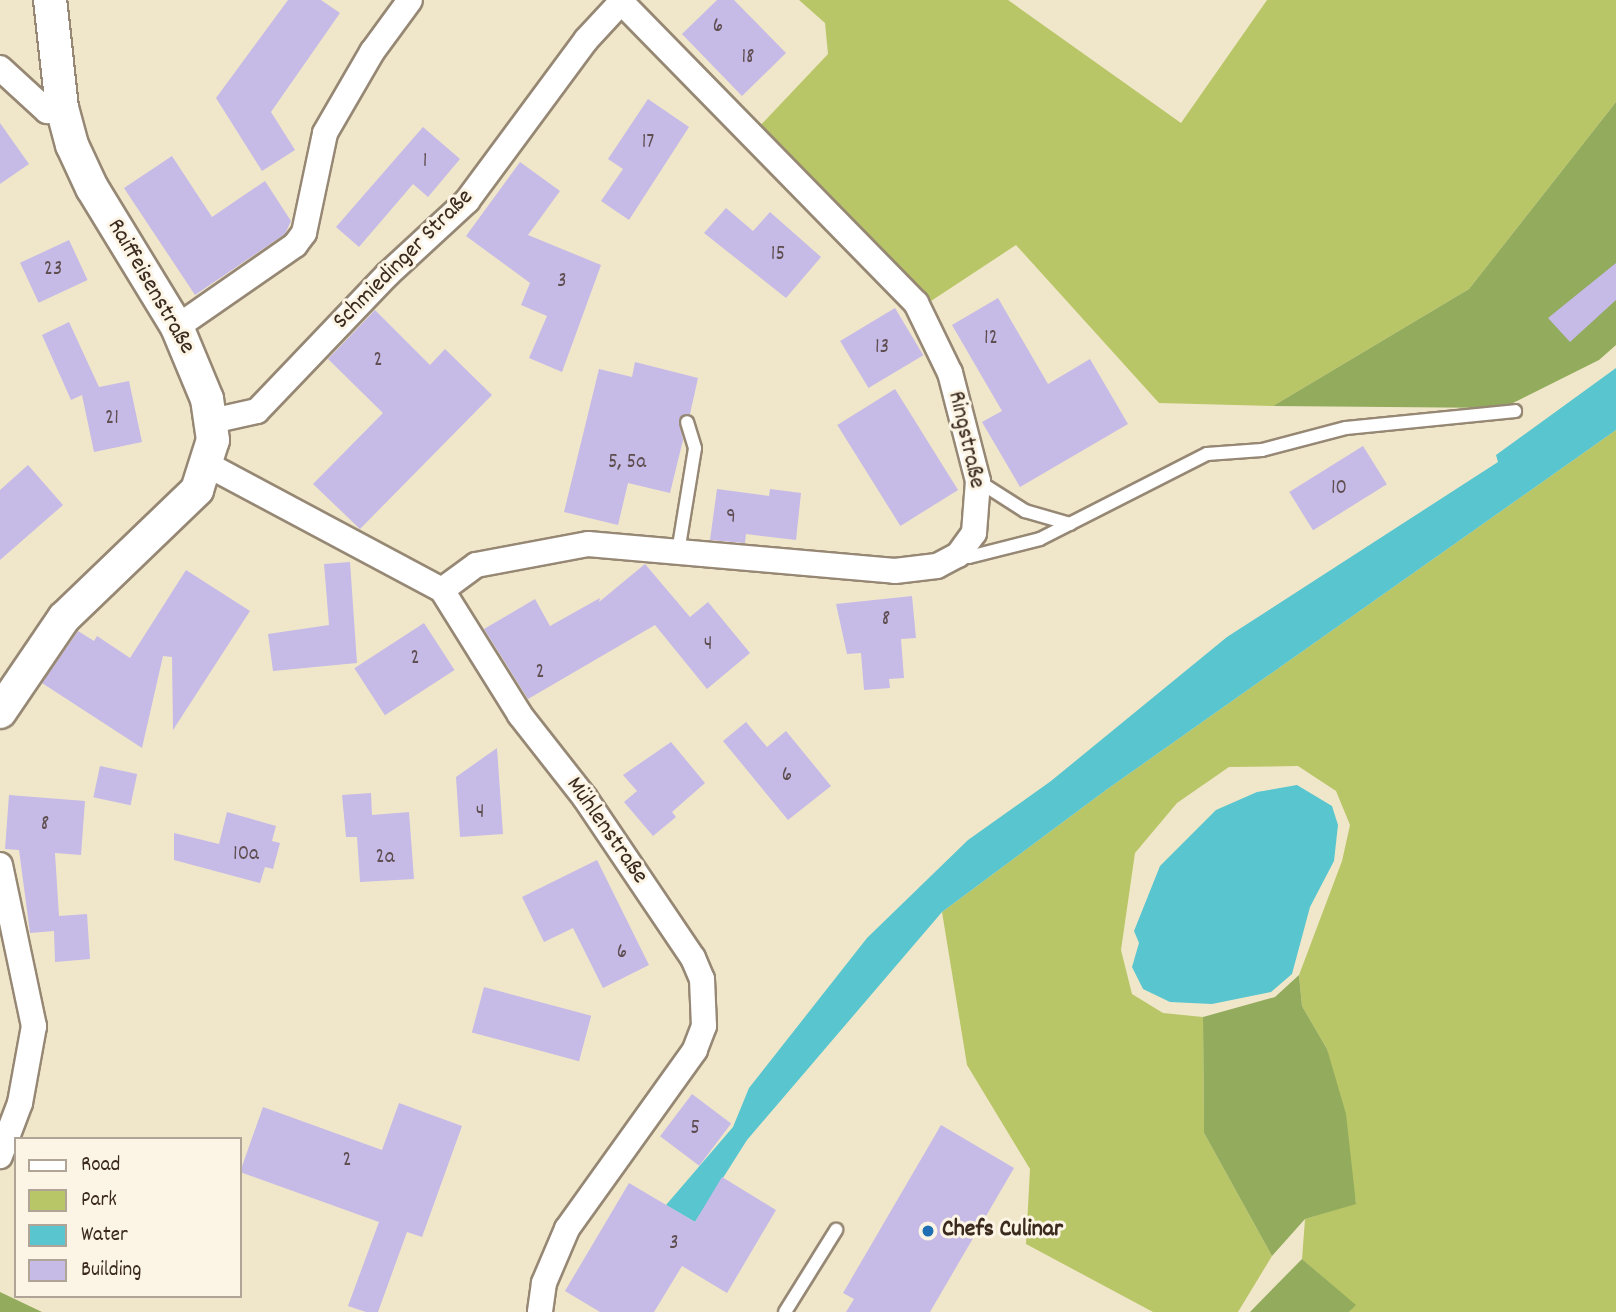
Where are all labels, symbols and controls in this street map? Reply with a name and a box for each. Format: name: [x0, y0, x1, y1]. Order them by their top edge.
house number: 6: [713, 14, 723, 40]
house number: 18: [741, 45, 755, 71]
house number: 17: [642, 130, 654, 156]
house number: 1: [423, 149, 427, 175]
street label: Schmiedinger Straße: [328, 184, 480, 336]
street label: Raiffeisenstraße: [100, 214, 200, 360]
house number: 15: [771, 242, 785, 268]
house number: 23: [44, 257, 62, 283]
house number: 3: [557, 269, 567, 295]
house number: 12: [984, 326, 998, 352]
house number: 13: [875, 335, 889, 361]
house number: 2: [373, 348, 383, 374]
street label: Ringstraße: [940, 389, 990, 491]
house number: 21: [105, 406, 119, 432]
house number: 5, 5a: [608, 450, 646, 476]
house number: 10: [1331, 476, 1347, 502]
house number: 9: [726, 505, 736, 531]
house number: 8: [882, 607, 890, 633]
house number: 4: [704, 632, 712, 658]
house number: 2: [410, 646, 420, 672]
house number: 2: [535, 660, 545, 686]
house number: 6: [782, 763, 792, 789]
street label: Mühlenstraße: [559, 772, 653, 890]
house number: 4: [476, 800, 484, 826]
house number: 8: [41, 812, 49, 838]
house number: 10a: [233, 842, 259, 868]
house number: 2a: [375, 845, 395, 871]
house number: 6: [617, 940, 627, 966]
house number: 5: [690, 1116, 700, 1142]
legend: [14, 1137, 242, 1298]
house number: 2: [342, 1148, 352, 1174]
text: Road: [81, 1151, 120, 1181]
text: Park: [81, 1186, 117, 1216]
place label: Chefs Culinar: [942, 1217, 1063, 1245]
text: Water: [81, 1221, 128, 1251]
marker: Chefs Culinar: [920, 1223, 936, 1239]
house number: 3: [669, 1231, 679, 1257]
text: Building: [81, 1256, 141, 1286]

